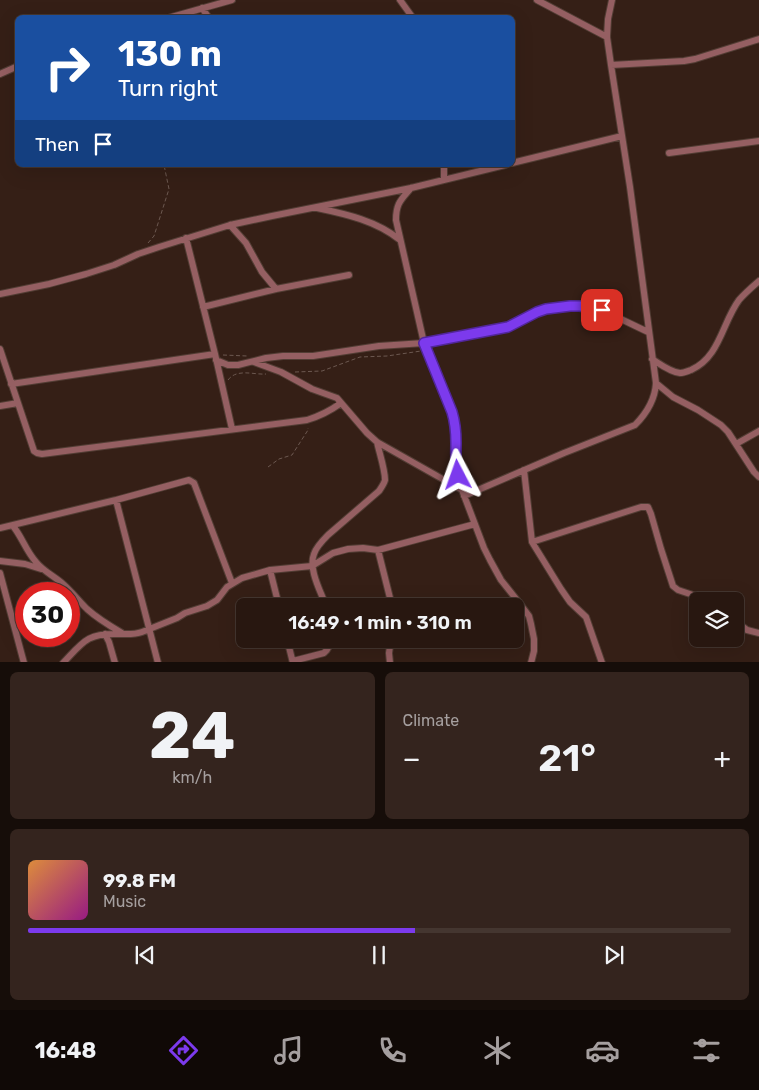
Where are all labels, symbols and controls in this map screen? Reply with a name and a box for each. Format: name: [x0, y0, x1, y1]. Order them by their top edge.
text: 130 m: [118, 33, 222, 75]
icon: right: [35, 35, 100, 100]
text: Turn right: [118, 75, 218, 102]
icon: arrive: [89, 130, 117, 158]
text: Then: [35, 133, 79, 156]
pin: [581, 289, 623, 331]
icon: arrive: [588, 296, 616, 324]
position arrow: [431, 448, 483, 500]
speed limit sign: 30: [15, 582, 80, 647]
map controls: [689, 592, 744, 647]
button: layers: [689, 592, 744, 647]
text: 16:49 · 1 min · 310 m: [288, 611, 472, 634]
text: 24: [149, 697, 235, 774]
text: Climate: [403, 711, 459, 730]
text: 21°: [538, 735, 596, 781]
text: −: [403, 742, 421, 775]
text: +: [714, 742, 731, 775]
text: km/h: [172, 768, 212, 787]
text: 99.8 FM: [103, 869, 176, 892]
text: Music: [103, 892, 146, 911]
icon: previous: [131, 941, 159, 969]
icon: pause: [365, 941, 393, 969]
icon: next: [600, 941, 628, 969]
icon: directions: [166, 1033, 201, 1068]
icon: music: [271, 1033, 306, 1068]
icon: phone: [375, 1033, 410, 1068]
icon: climate: [480, 1033, 515, 1068]
icon: car: [585, 1033, 620, 1068]
icon: filters: [689, 1033, 724, 1068]
text: 16:48: [35, 1037, 96, 1064]

